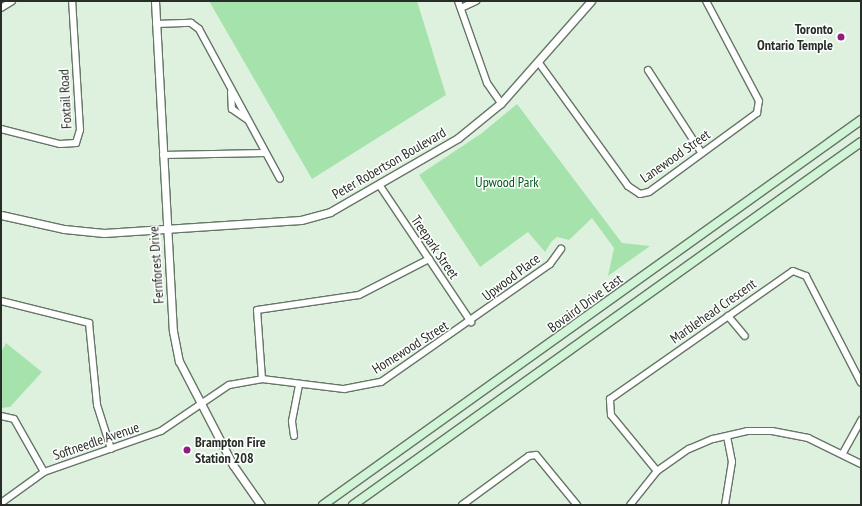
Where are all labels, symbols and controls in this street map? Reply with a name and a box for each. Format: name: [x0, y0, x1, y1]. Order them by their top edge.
place label: Toronto Ontario Temple: [757, 21, 833, 54]
marker: Toronto Ontario Temple: [836, 32, 846, 42]
street label: Foxtail Road: [55, 69, 75, 129]
street label: Peter Robertson Boulevard: [329, 124, 449, 202]
street label: Lanewood Street: [637, 126, 713, 186]
park label: Upwood Park: [475, 174, 539, 190]
street label: Treepark Street: [408, 212, 462, 282]
street label: Fernforest Drive: [145, 226, 167, 304]
street label: Upwood Place: [479, 250, 543, 304]
street label: Bovaird Drive East: [544, 270, 626, 336]
street label: Marblehead Crescent: [667, 275, 759, 347]
street label: Homewood Street: [369, 317, 451, 377]
street label: Softneedle Avenue: [51, 418, 141, 464]
place label: Brampton Fire Station 208: [195, 434, 266, 466]
marker: Brampton Fire Station 208: [182, 445, 192, 455]

